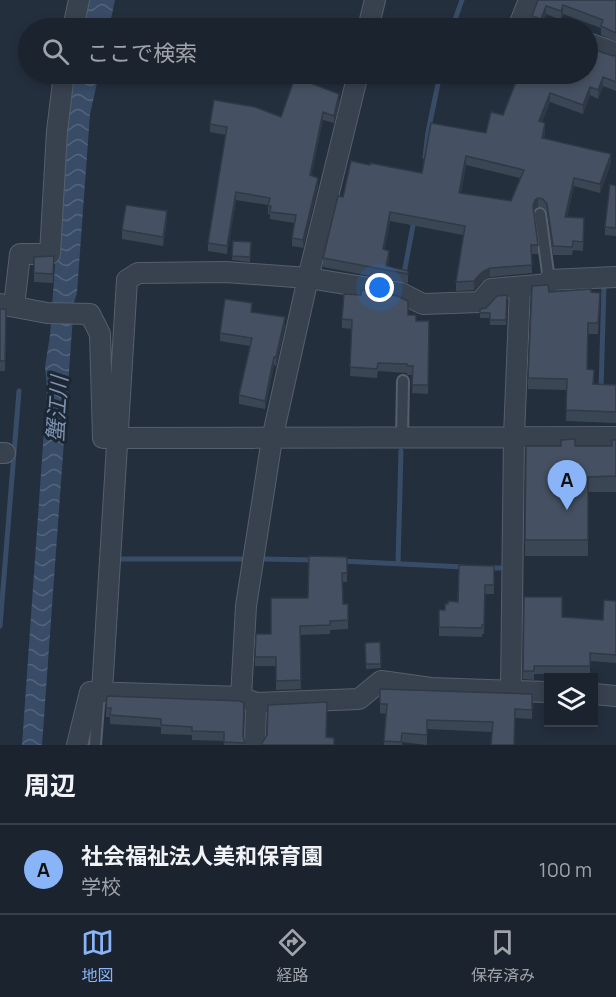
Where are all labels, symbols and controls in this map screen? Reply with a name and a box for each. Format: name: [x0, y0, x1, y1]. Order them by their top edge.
search box: [18, 18, 598, 84]
icon: search: [39, 35, 72, 68]
text: ここで検索: [87, 38, 197, 68]
your location: [365, 273, 394, 302]
water label: 蟹江川: [40, 373, 74, 443]
pin: A: [548, 460, 586, 510]
map controls: [544, 673, 598, 727]
button: layers: [544, 673, 598, 727]
text: 周辺: [24, 767, 76, 803]
text: 社会福祉法人美和保育園: [81, 841, 323, 871]
text: A: [37, 856, 50, 883]
text: 100 m: [539, 856, 592, 883]
text: 学校: [81, 873, 121, 900]
tab: 地図: [81, 926, 114, 986]
tab: 経路: [276, 926, 309, 986]
tab: 保存済み: [471, 926, 535, 986]

